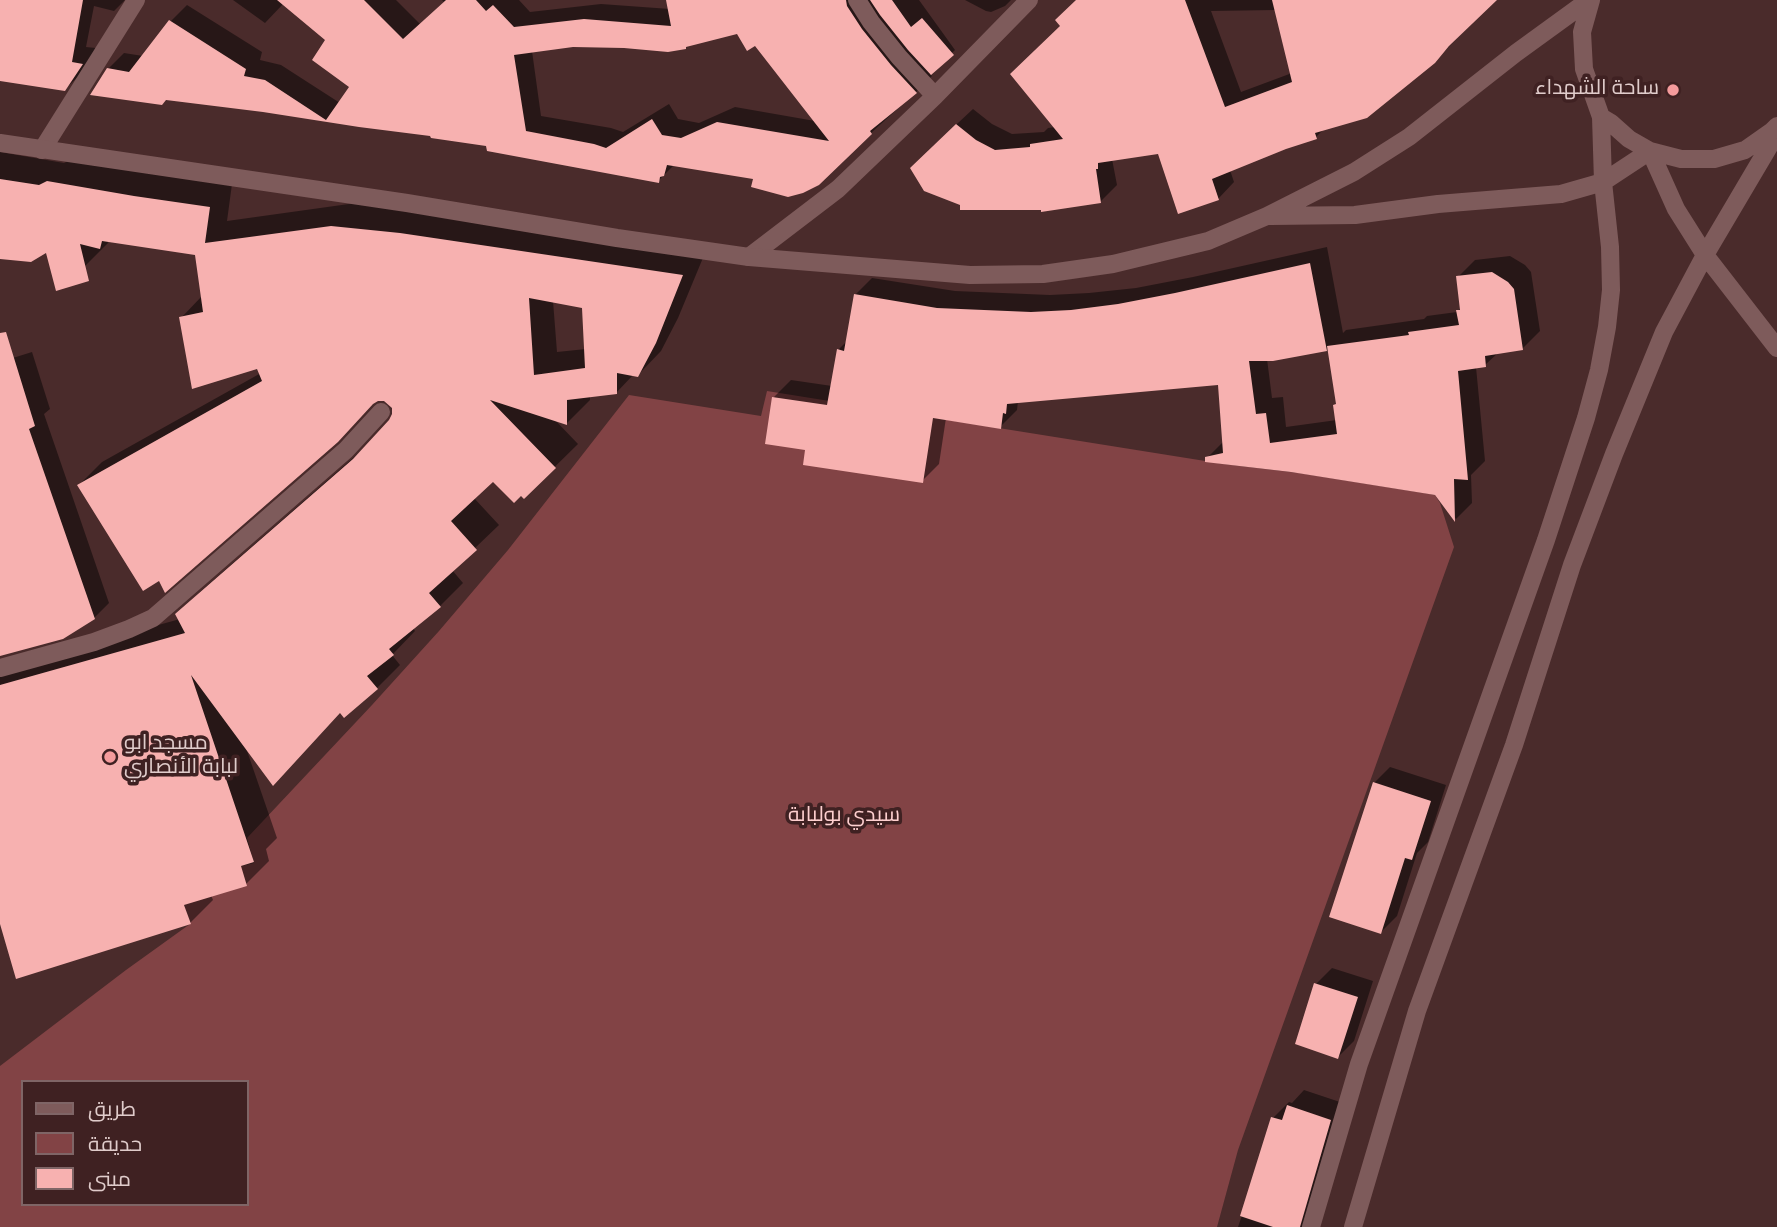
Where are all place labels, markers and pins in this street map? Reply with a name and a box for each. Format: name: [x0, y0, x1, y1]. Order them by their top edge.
place label: ساحة الشهداء: [1535, 77, 1659, 103]
marker: ساحة الشهداء: [1665, 82, 1681, 98]
place label: مسجد ابو لبابة الأنصاري: [124, 732, 238, 782]
marker: مسجد ابو لبابة الأنصاري: [102, 749, 118, 765]

